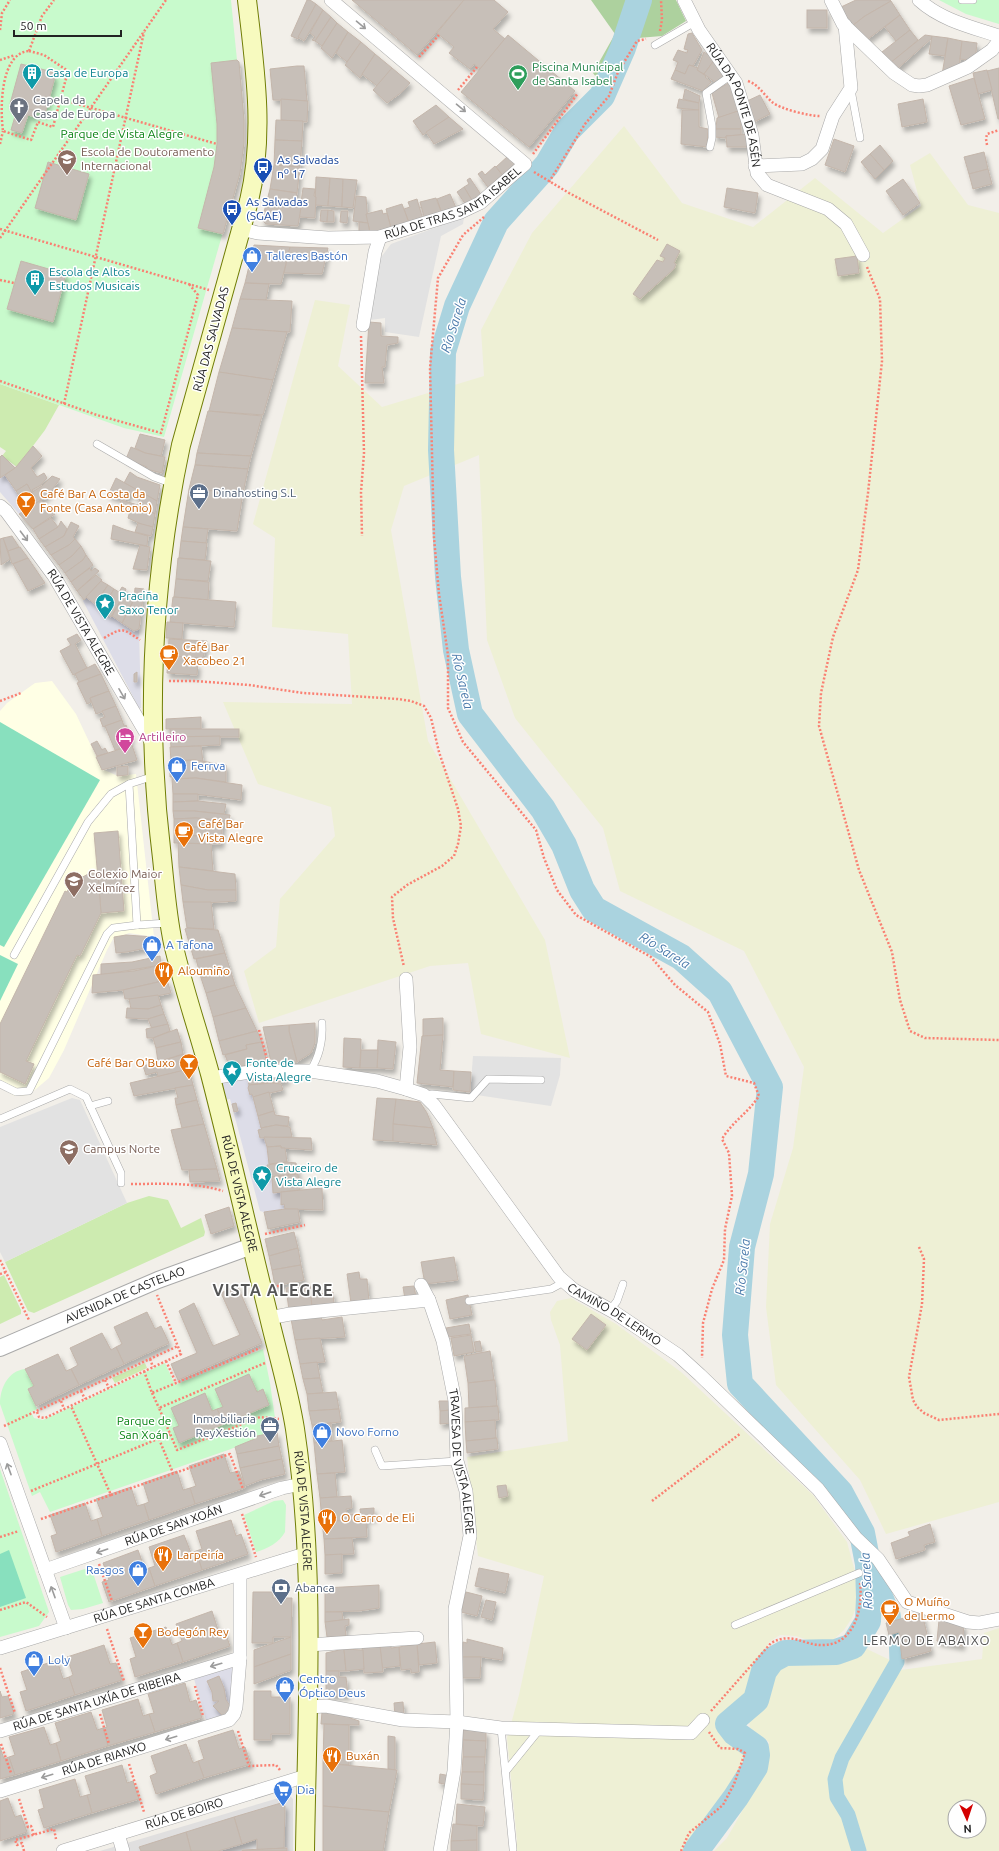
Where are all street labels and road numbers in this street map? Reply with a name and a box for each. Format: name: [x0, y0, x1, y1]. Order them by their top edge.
street label: RÚA DA PONTE DE ASÉN: [704, 40, 763, 168]
street label: RÚA DE TRAS SANTA ISABEL: [383, 164, 523, 241]
street label: RÚA DAS SALVADAS: [190, 285, 231, 393]
street label: RÚA DE VISTA ALEGRE: [45, 566, 118, 677]
street label: RÚA DE VISTA ALEGRE: [220, 1134, 260, 1254]
street label: AVENIDA DE CASTELAO: [63, 1264, 187, 1325]
street label: CAMIÑO DE LERMO: [565, 1280, 664, 1348]
street label: TRAVESA DE VISTA ALEGRE: [447, 1388, 477, 1535]
street label: RÚA DE VISTA ALEGRE: [292, 1450, 314, 1571]
street label: RÚA DE SAN XOÁN: [123, 1502, 224, 1548]
street label: RÚA DE SANTA COMBA: [92, 1575, 216, 1625]
street label: RÚA DE SANTA UXÍA DE RIBEIRA: [11, 1669, 182, 1733]
street label: RÚA DE RIANXO: [60, 1739, 148, 1777]
street label: RÚA DE BOIRO: [144, 1795, 225, 1831]

